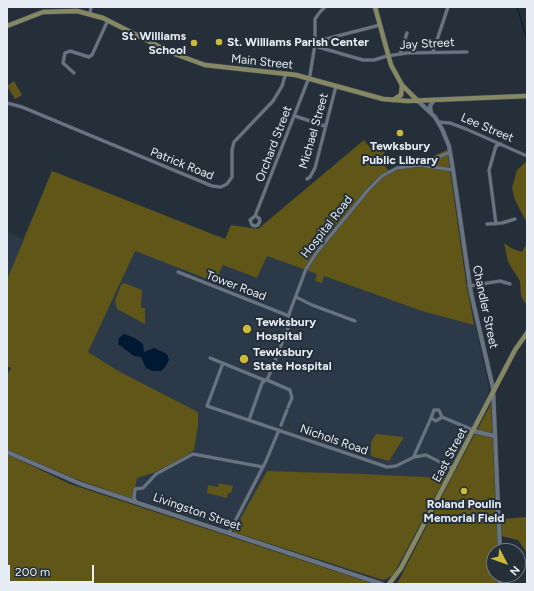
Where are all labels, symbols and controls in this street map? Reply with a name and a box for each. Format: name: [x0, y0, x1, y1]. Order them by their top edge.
place label: St. Williams School: [122, 29, 186, 57]
place label: St. Williams Parish Center: [227, 35, 369, 49]
street label: Jay Street: [399, 35, 455, 53]
marker: St. Williams Parish Center: [214, 37, 224, 47]
marker: St. Williams School: [189, 38, 199, 48]
street label: Main Street: [230, 52, 294, 72]
street label: Michael Street: [296, 92, 332, 170]
street label: Orchard Street: [253, 104, 295, 184]
street label: Lee Street: [458, 110, 516, 146]
marker: Tewksbury Public Library: [395, 128, 405, 138]
place label: Tewksbury Public Library: [362, 139, 438, 167]
street label: Patrick Road: [148, 145, 216, 183]
street label: Hospital Road: [298, 193, 356, 261]
street label: Chandler Street: [469, 264, 501, 350]
street label: Tower Road: [204, 268, 268, 304]
place label: Tewksbury Hospital: [256, 315, 316, 343]
marker: Tewksbury Hospital: [241, 323, 253, 335]
place label: Tewksbury State Hospital: [253, 345, 332, 373]
marker: Tewksbury State Hospital: [238, 353, 250, 365]
street label: Nichols Road: [298, 422, 370, 458]
street label: East Street: [430, 425, 470, 485]
marker: Roland Poulin Memorial Field: [459, 486, 469, 496]
street label: Livingston Street: [151, 490, 243, 534]
place label: Roland Poulin Memorial Field: [424, 497, 504, 525]
north arrow: [486, 543, 526, 583]
scale bar: [10, 557, 96, 583]
text: N: [507, 563, 522, 578]
text: 200 m: [15, 565, 50, 579]

